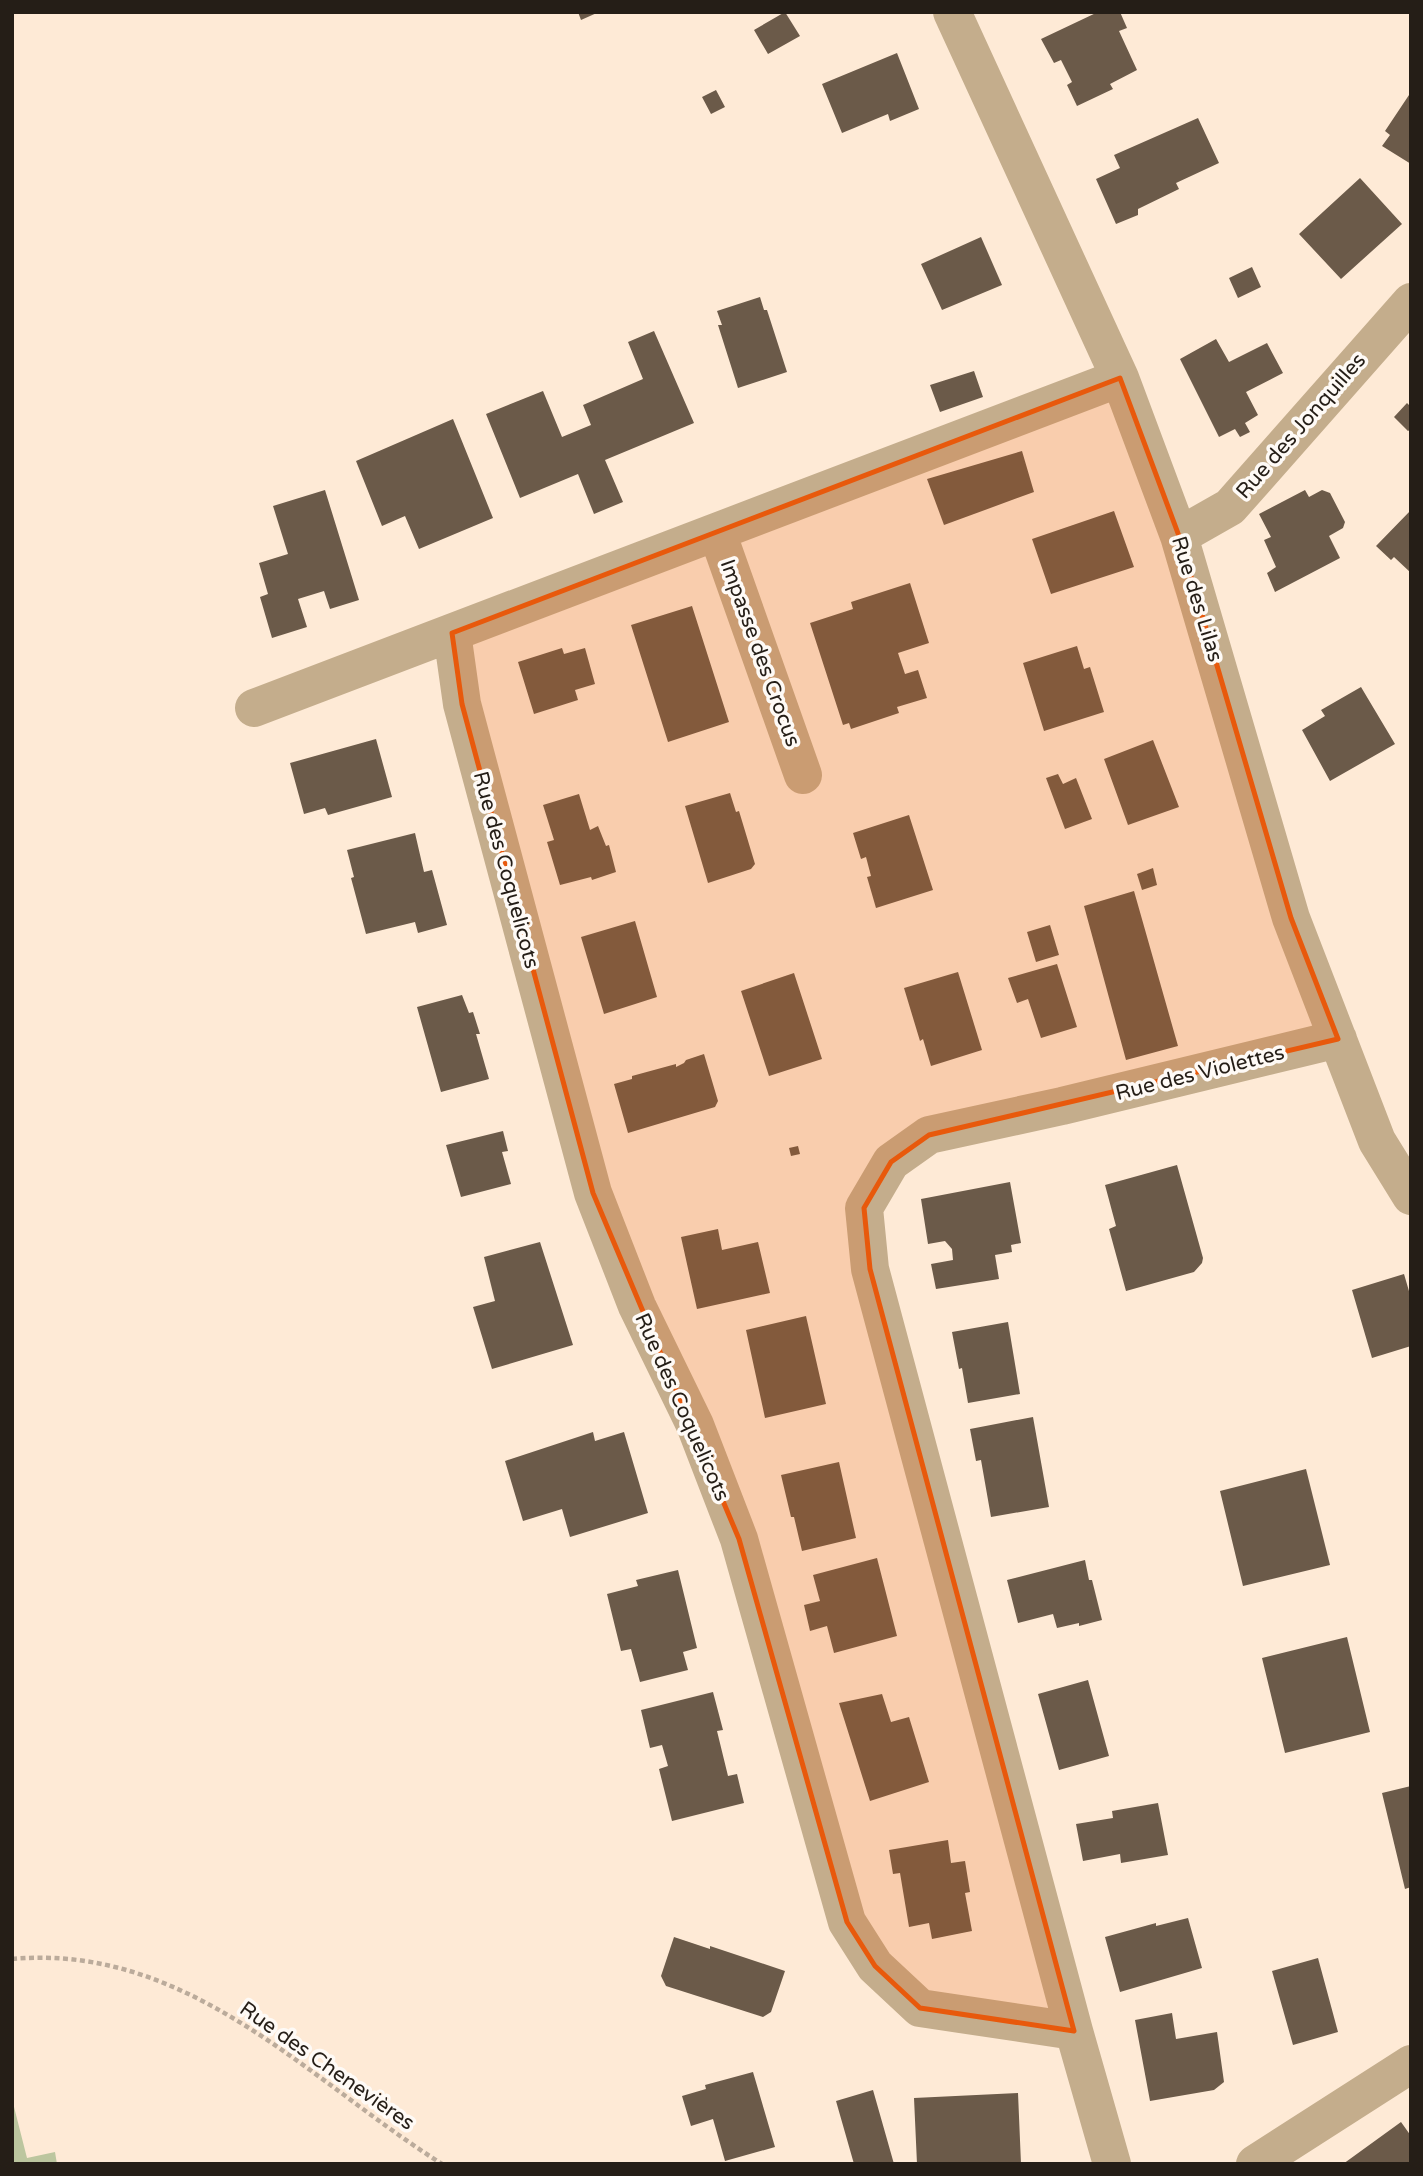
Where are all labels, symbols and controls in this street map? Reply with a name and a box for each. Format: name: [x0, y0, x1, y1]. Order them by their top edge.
street label: Rue des Jonquilles: [1231, 348, 1371, 504]
street label: Rue des Lilas: [1166, 533, 1228, 665]
street label: Impasse des Crocus: [715, 556, 805, 750]
street label: Rue des Coquelicots: [468, 769, 544, 971]
street label: Rue des Violettes: [1113, 1040, 1287, 1106]
street label: Rue des Coquelicots: [629, 1309, 735, 1505]
street label: Rue des Chenevières: [235, 1996, 419, 2136]

